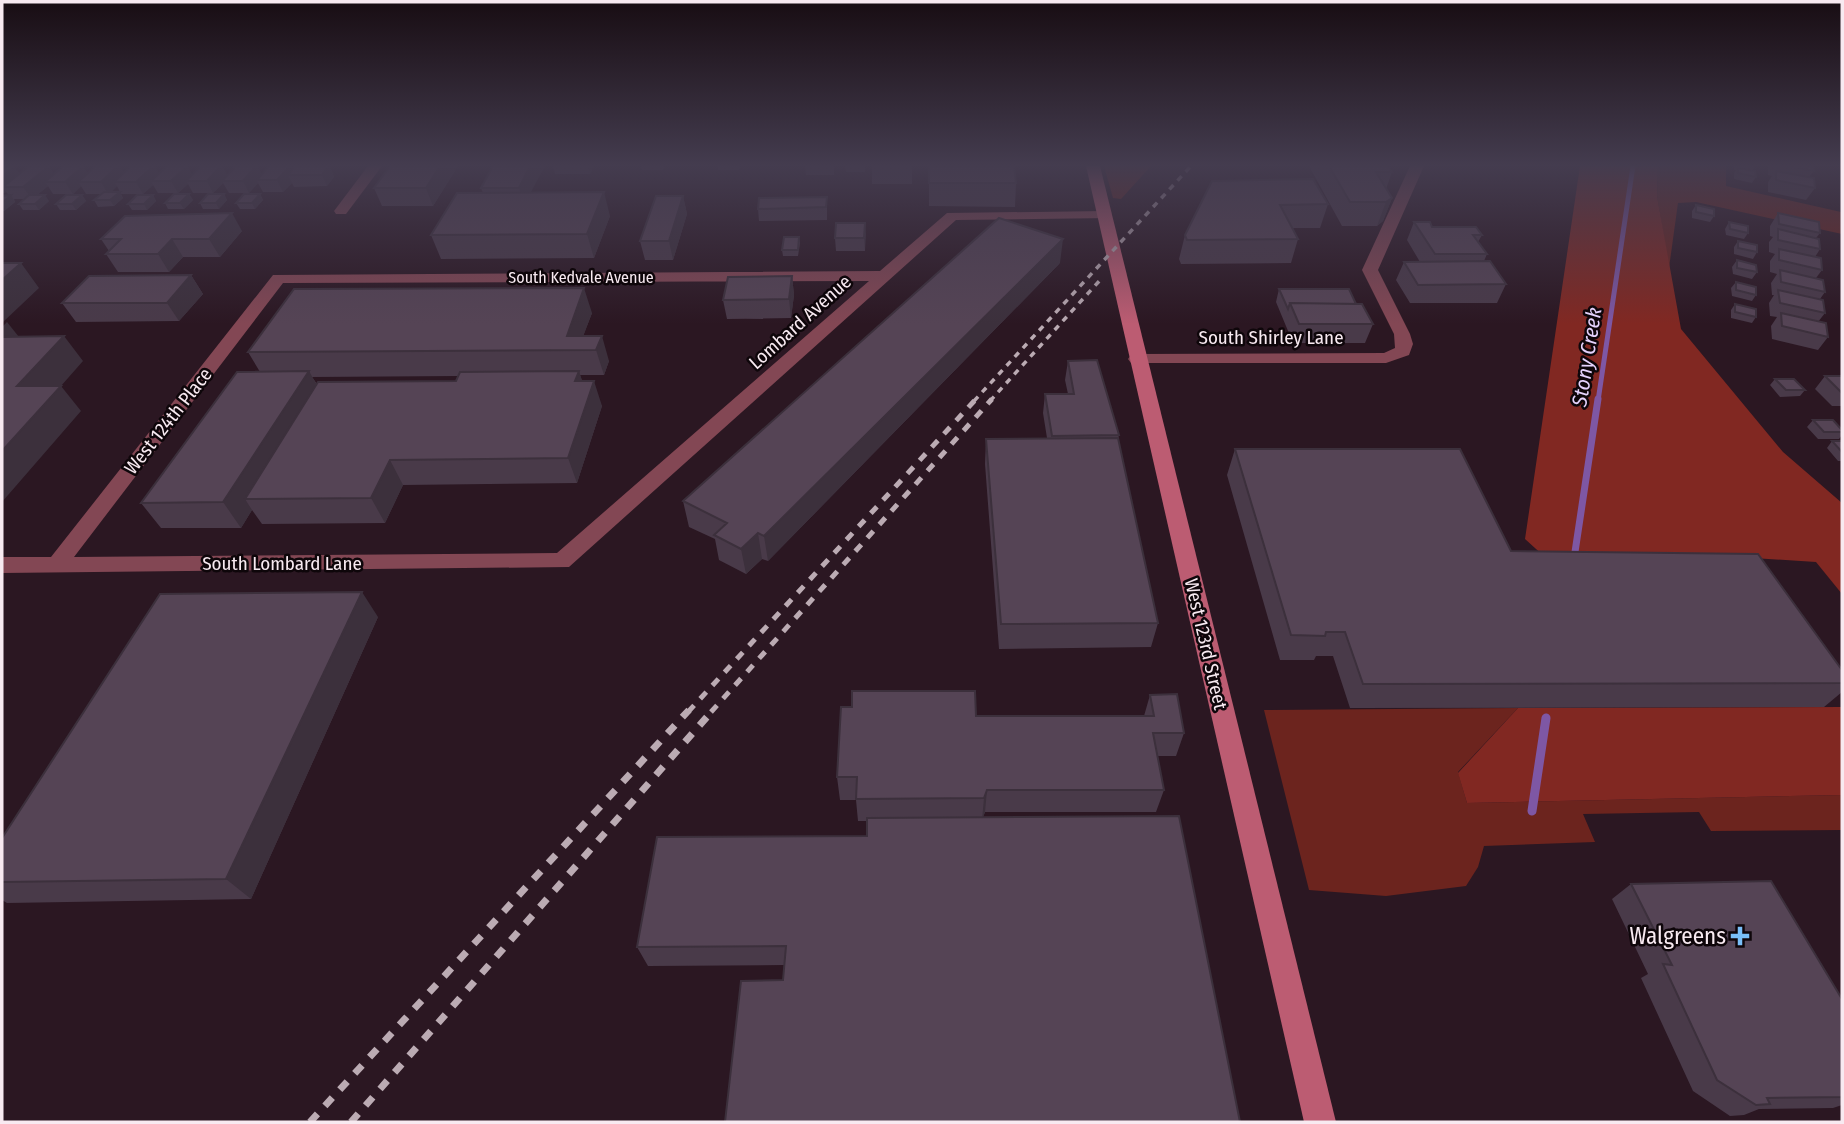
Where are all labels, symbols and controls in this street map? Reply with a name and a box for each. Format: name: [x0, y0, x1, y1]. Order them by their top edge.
street label: South Kedvale Avenue: [508, 268, 654, 287]
street label: Lombard Avenue: [744, 270, 856, 374]
water label: Stony Creek: [1566, 306, 1608, 409]
street label: South Shirley Lane: [1198, 326, 1344, 349]
street label: West 124th Place: [119, 363, 217, 479]
street label: South Lombard Lane: [202, 552, 362, 575]
street label: West 123rd Street: [1180, 576, 1232, 713]
place label: Walgreens: [1629, 922, 1726, 950]
marker: Walgreens: [1732, 928, 1748, 944]

